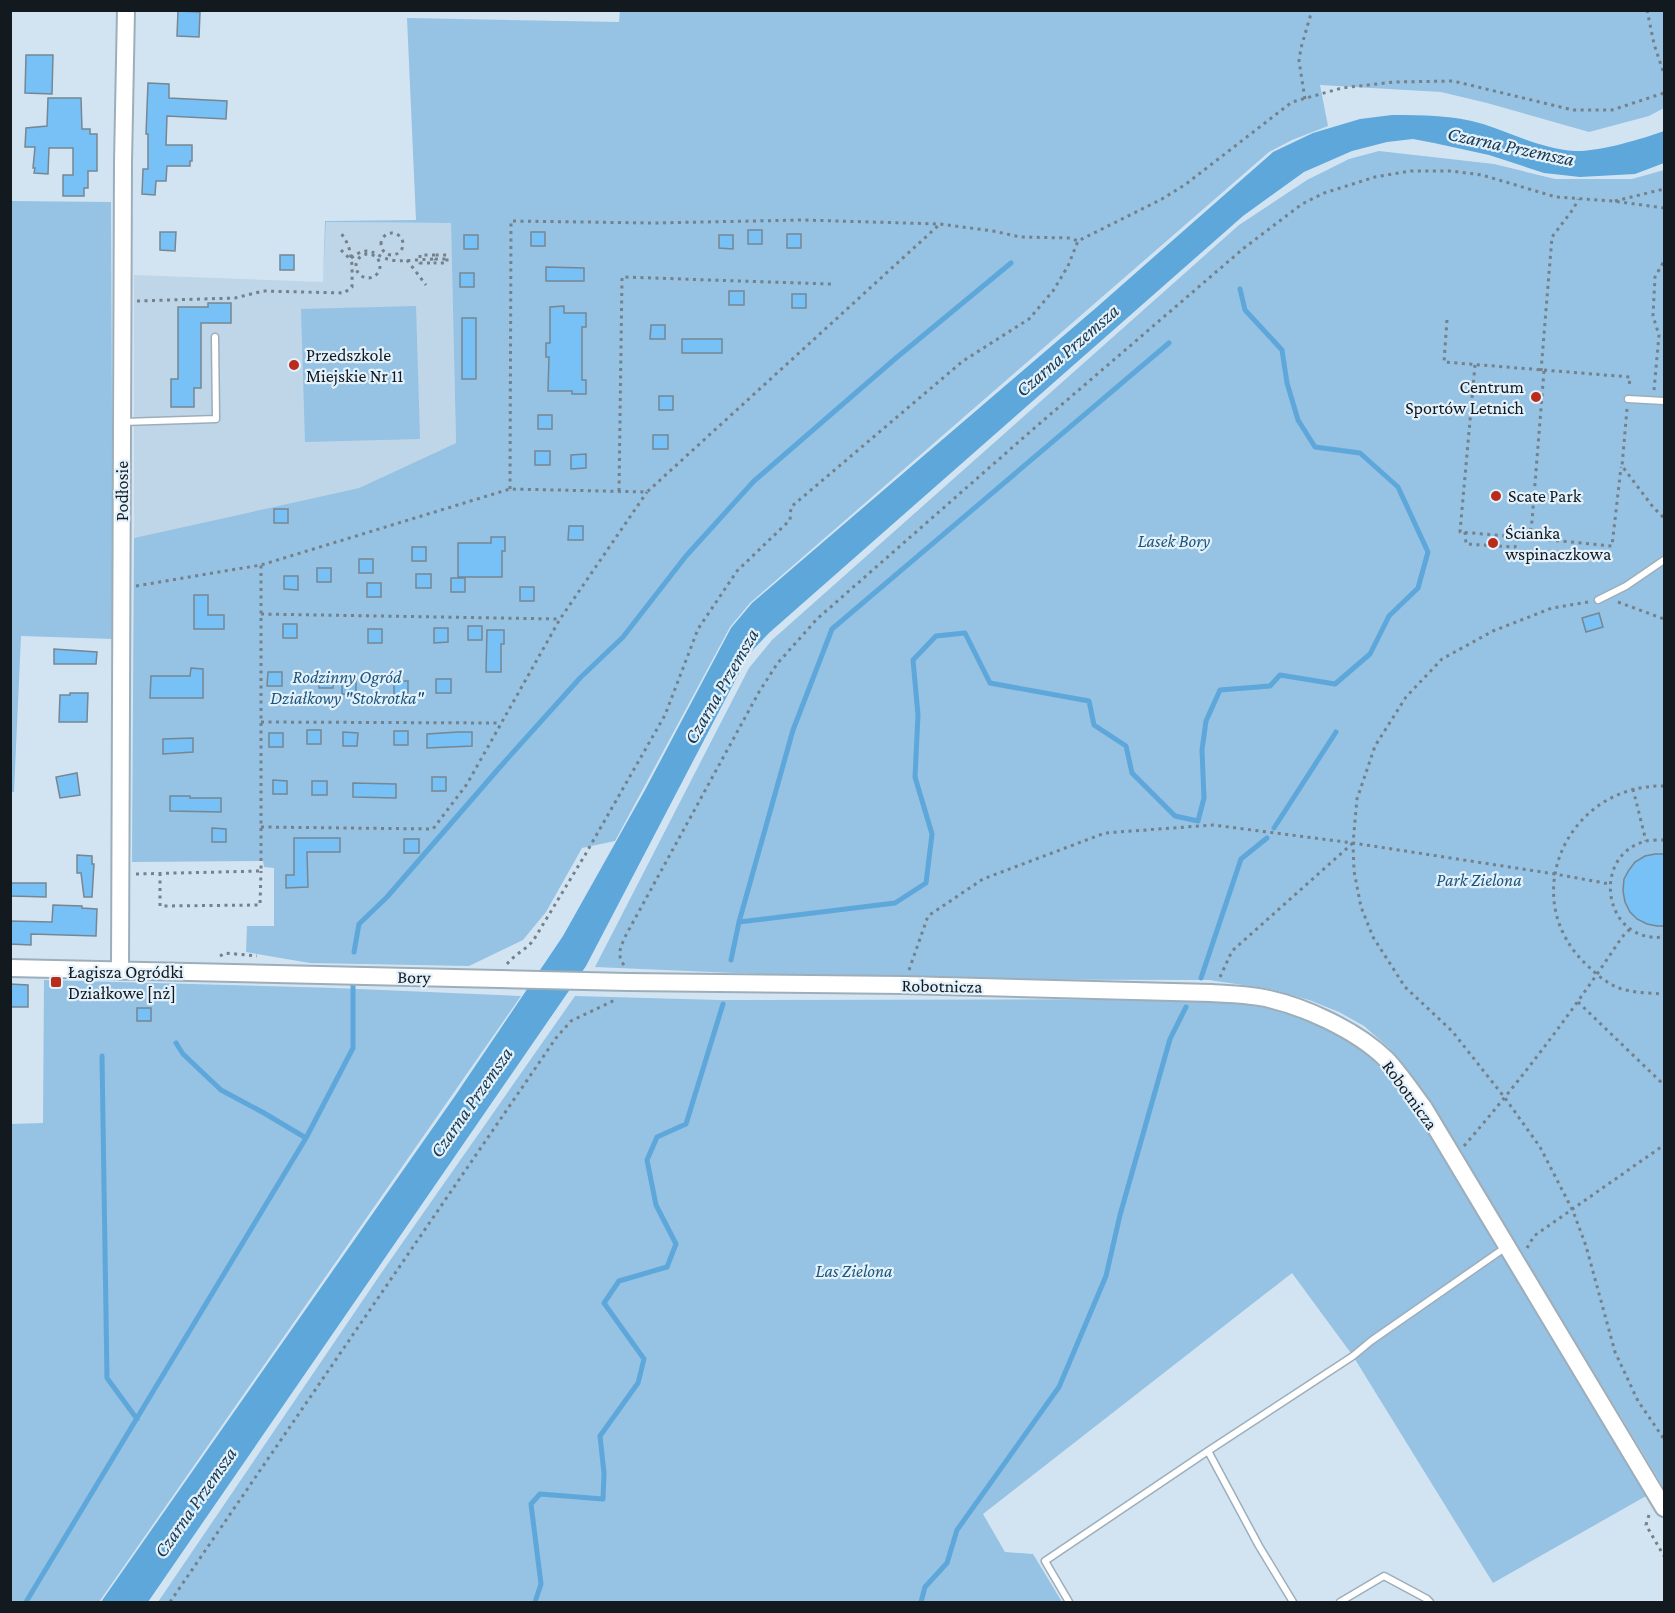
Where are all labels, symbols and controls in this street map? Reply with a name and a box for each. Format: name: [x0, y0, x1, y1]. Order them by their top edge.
water label: Czarna Przemsza: [1446, 122, 1576, 170]
water label: Czarna Przemsza: [1011, 299, 1123, 401]
place label: Przedszkole Miejskie Nr 11: [306, 345, 403, 387]
marker: Przedszkole Miejskie Nr 11: [287, 358, 301, 372]
place label: Centrum Sportów Letnich: [1405, 377, 1525, 418]
marker: Centrum Sportów Letnich: [1529, 390, 1543, 404]
street label: Podłosie: [112, 461, 132, 521]
place label: Scate Park: [1508, 486, 1582, 506]
marker: Scate Park: [1489, 489, 1503, 503]
place label: Ścianka wspinaczkowa: [1505, 523, 1611, 564]
park label: Lasek Bory: [1138, 531, 1211, 551]
marker: Ścianka wspinaczkowa: [1486, 536, 1500, 550]
water label: Czarna Przemsza: [679, 625, 763, 747]
park label: Rodzinny Ogród Działkowy "Stokrotka": [270, 667, 424, 708]
park label: Park Zielona: [1436, 870, 1522, 890]
place label: Łagisza Ogródki Działkowe [nż]: [68, 962, 184, 1003]
street label: Bory: [397, 967, 432, 987]
marker: Łagisza Ogródki Działkowe [nż]: [49, 975, 63, 989]
street label: Robotnicza: [902, 975, 982, 997]
water label: Czarna Przemsza: [425, 1043, 517, 1161]
street label: Robotnicza: [1378, 1057, 1442, 1133]
park label: Las Zielona: [815, 1261, 893, 1281]
water label: Czarna Przemsza: [149, 1443, 241, 1561]

